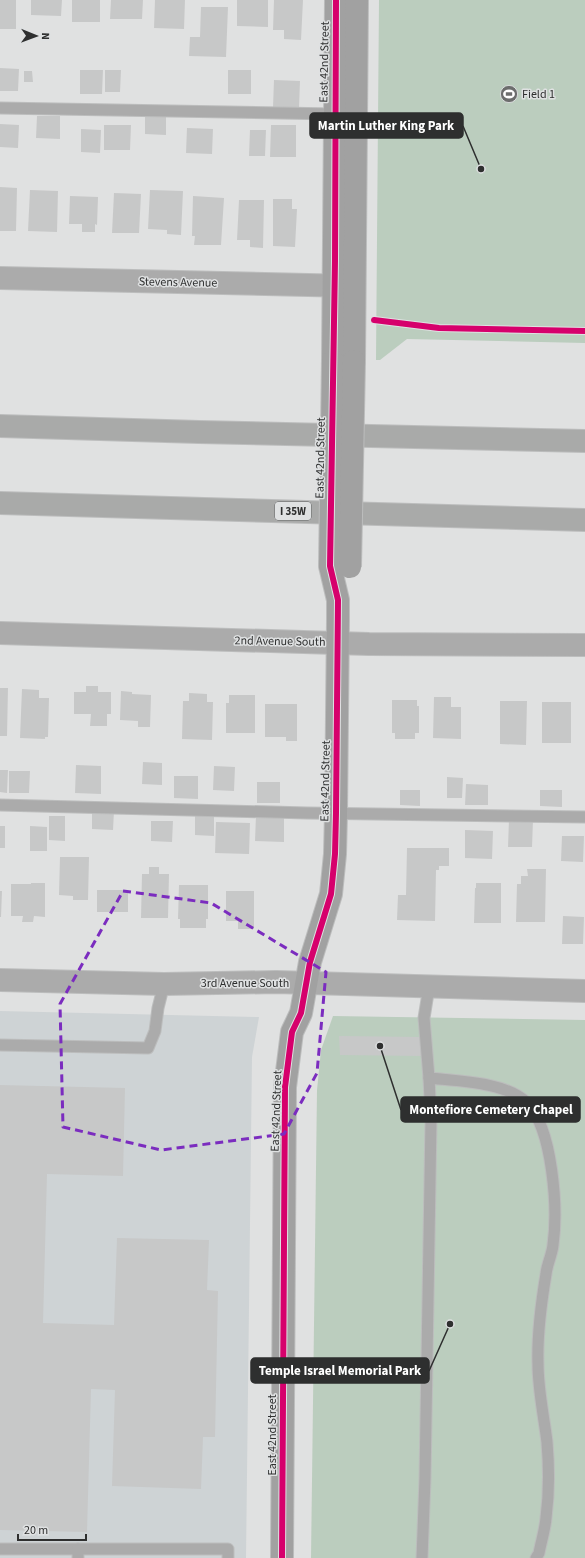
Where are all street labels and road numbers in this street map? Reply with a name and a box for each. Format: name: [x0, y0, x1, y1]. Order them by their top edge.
street label: East 42nd Street: [315, 21, 334, 103]
street label: Stevens Avenue: [139, 273, 217, 292]
street label: East 42nd Street: [311, 417, 330, 499]
road number: I 35W: [275, 502, 311, 520]
street label: 2nd Avenue South: [234, 632, 326, 651]
street label: East 42nd Street: [316, 740, 335, 822]
street label: 3rd Avenue South: [201, 975, 289, 992]
street label: East 42nd Street: [267, 1070, 286, 1152]
street label: East 42nd Street: [264, 1394, 281, 1476]

